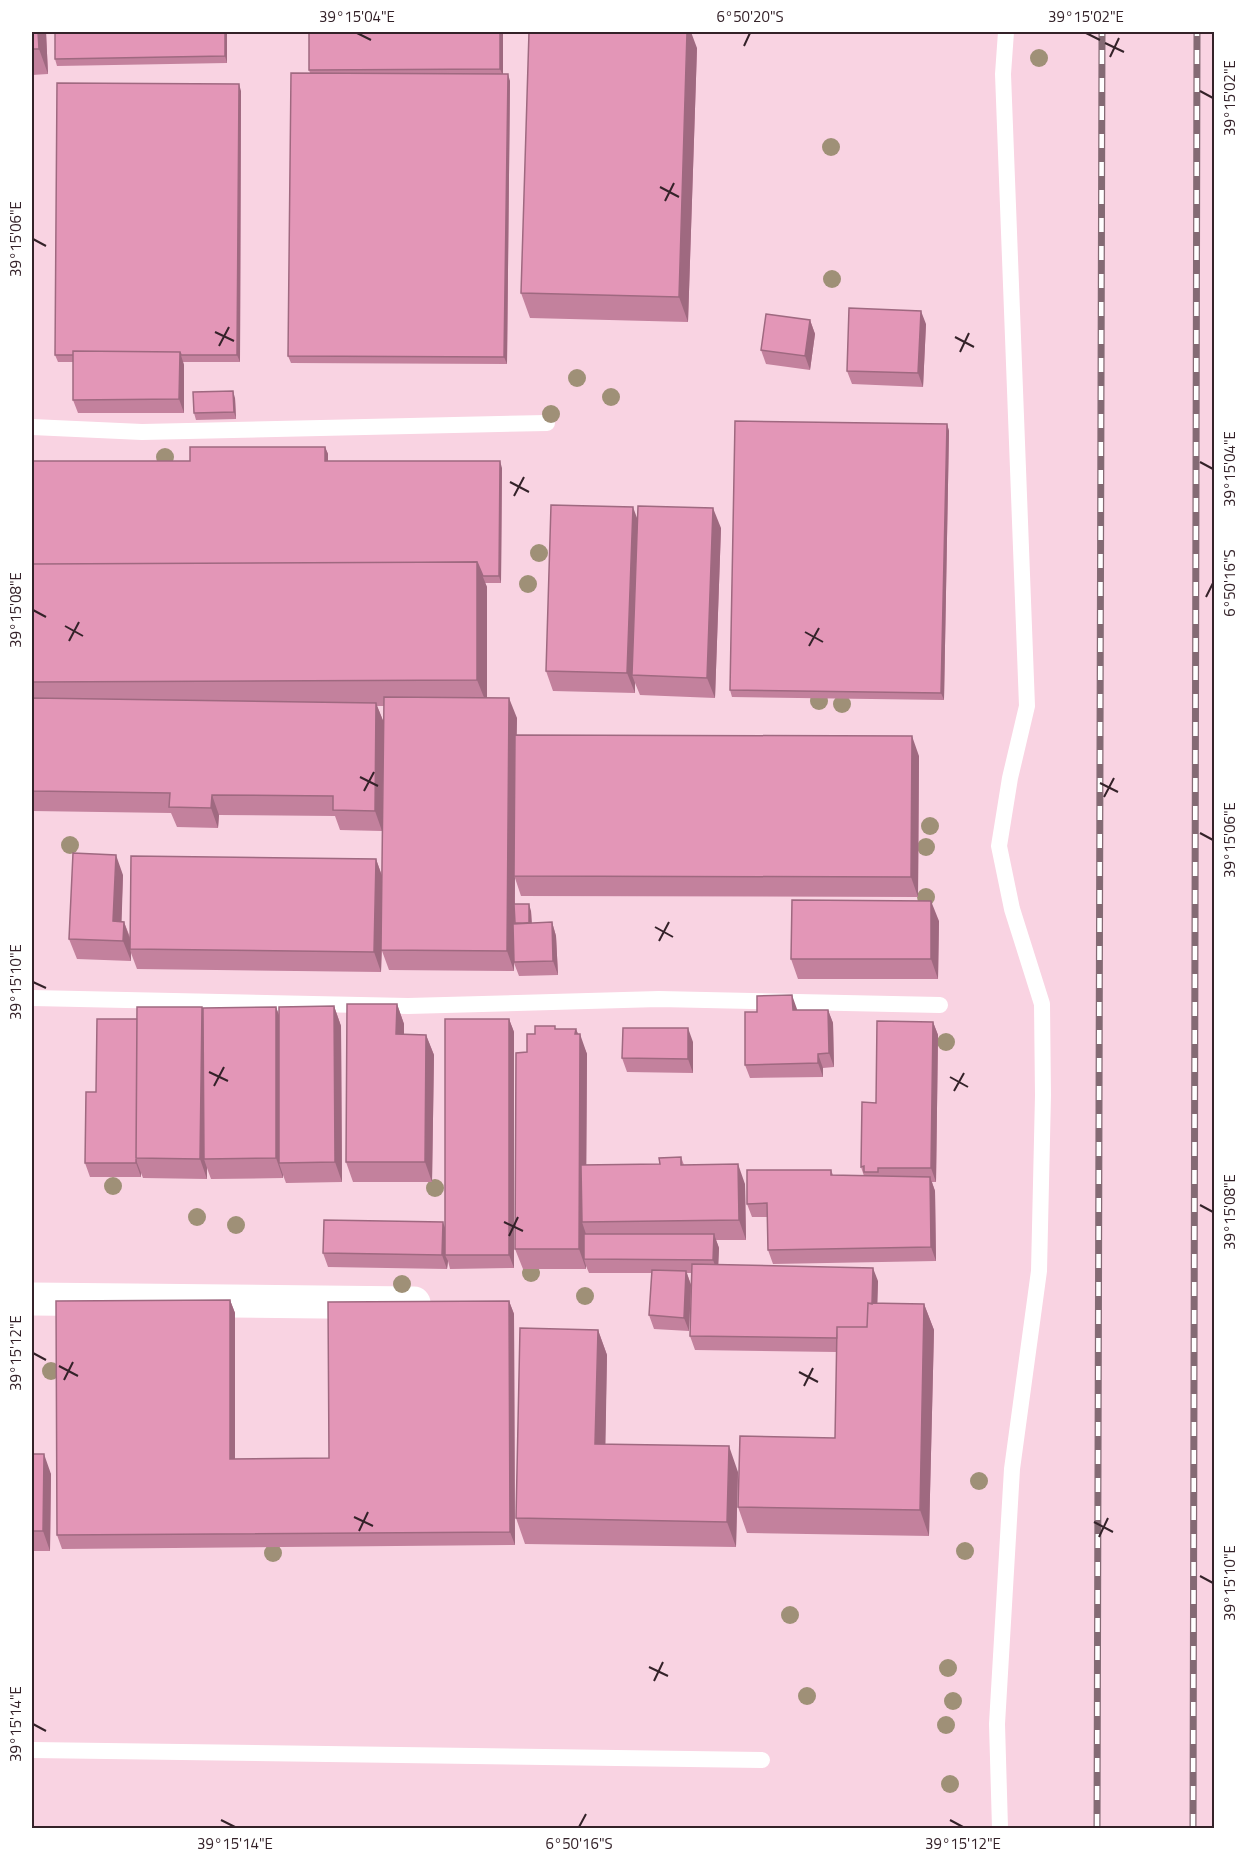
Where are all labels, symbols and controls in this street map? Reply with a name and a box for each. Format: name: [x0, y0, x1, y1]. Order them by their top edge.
text: 39°15'04"E: [319, 5, 395, 28]
text: 6°50'20"S: [716, 5, 784, 28]
text: 39°15'02"E: [1048, 5, 1124, 28]
text: 39°15'02"E: [1218, 60, 1241, 136]
text: 39°15'06"E: [4, 201, 27, 277]
text: 39°15'04"E: [1218, 431, 1241, 507]
text: 6°50'16"S: [1218, 549, 1241, 617]
text: 39°15'08"E: [4, 572, 27, 648]
text: 39°15'06"E: [1218, 802, 1241, 878]
text: 39°15'10"E: [4, 944, 27, 1020]
text: 39°15'08"E: [1218, 1174, 1241, 1250]
text: 39°15'12"E: [4, 1315, 27, 1391]
text: 39°15'10"E: [1218, 1545, 1241, 1621]
text: 39°15'14"E: [4, 1686, 27, 1762]
text: 39°15'14"E: [197, 1832, 273, 1855]
text: 6°50'16"S: [545, 1832, 613, 1855]
text: 39°15'12"E: [925, 1832, 1001, 1855]

